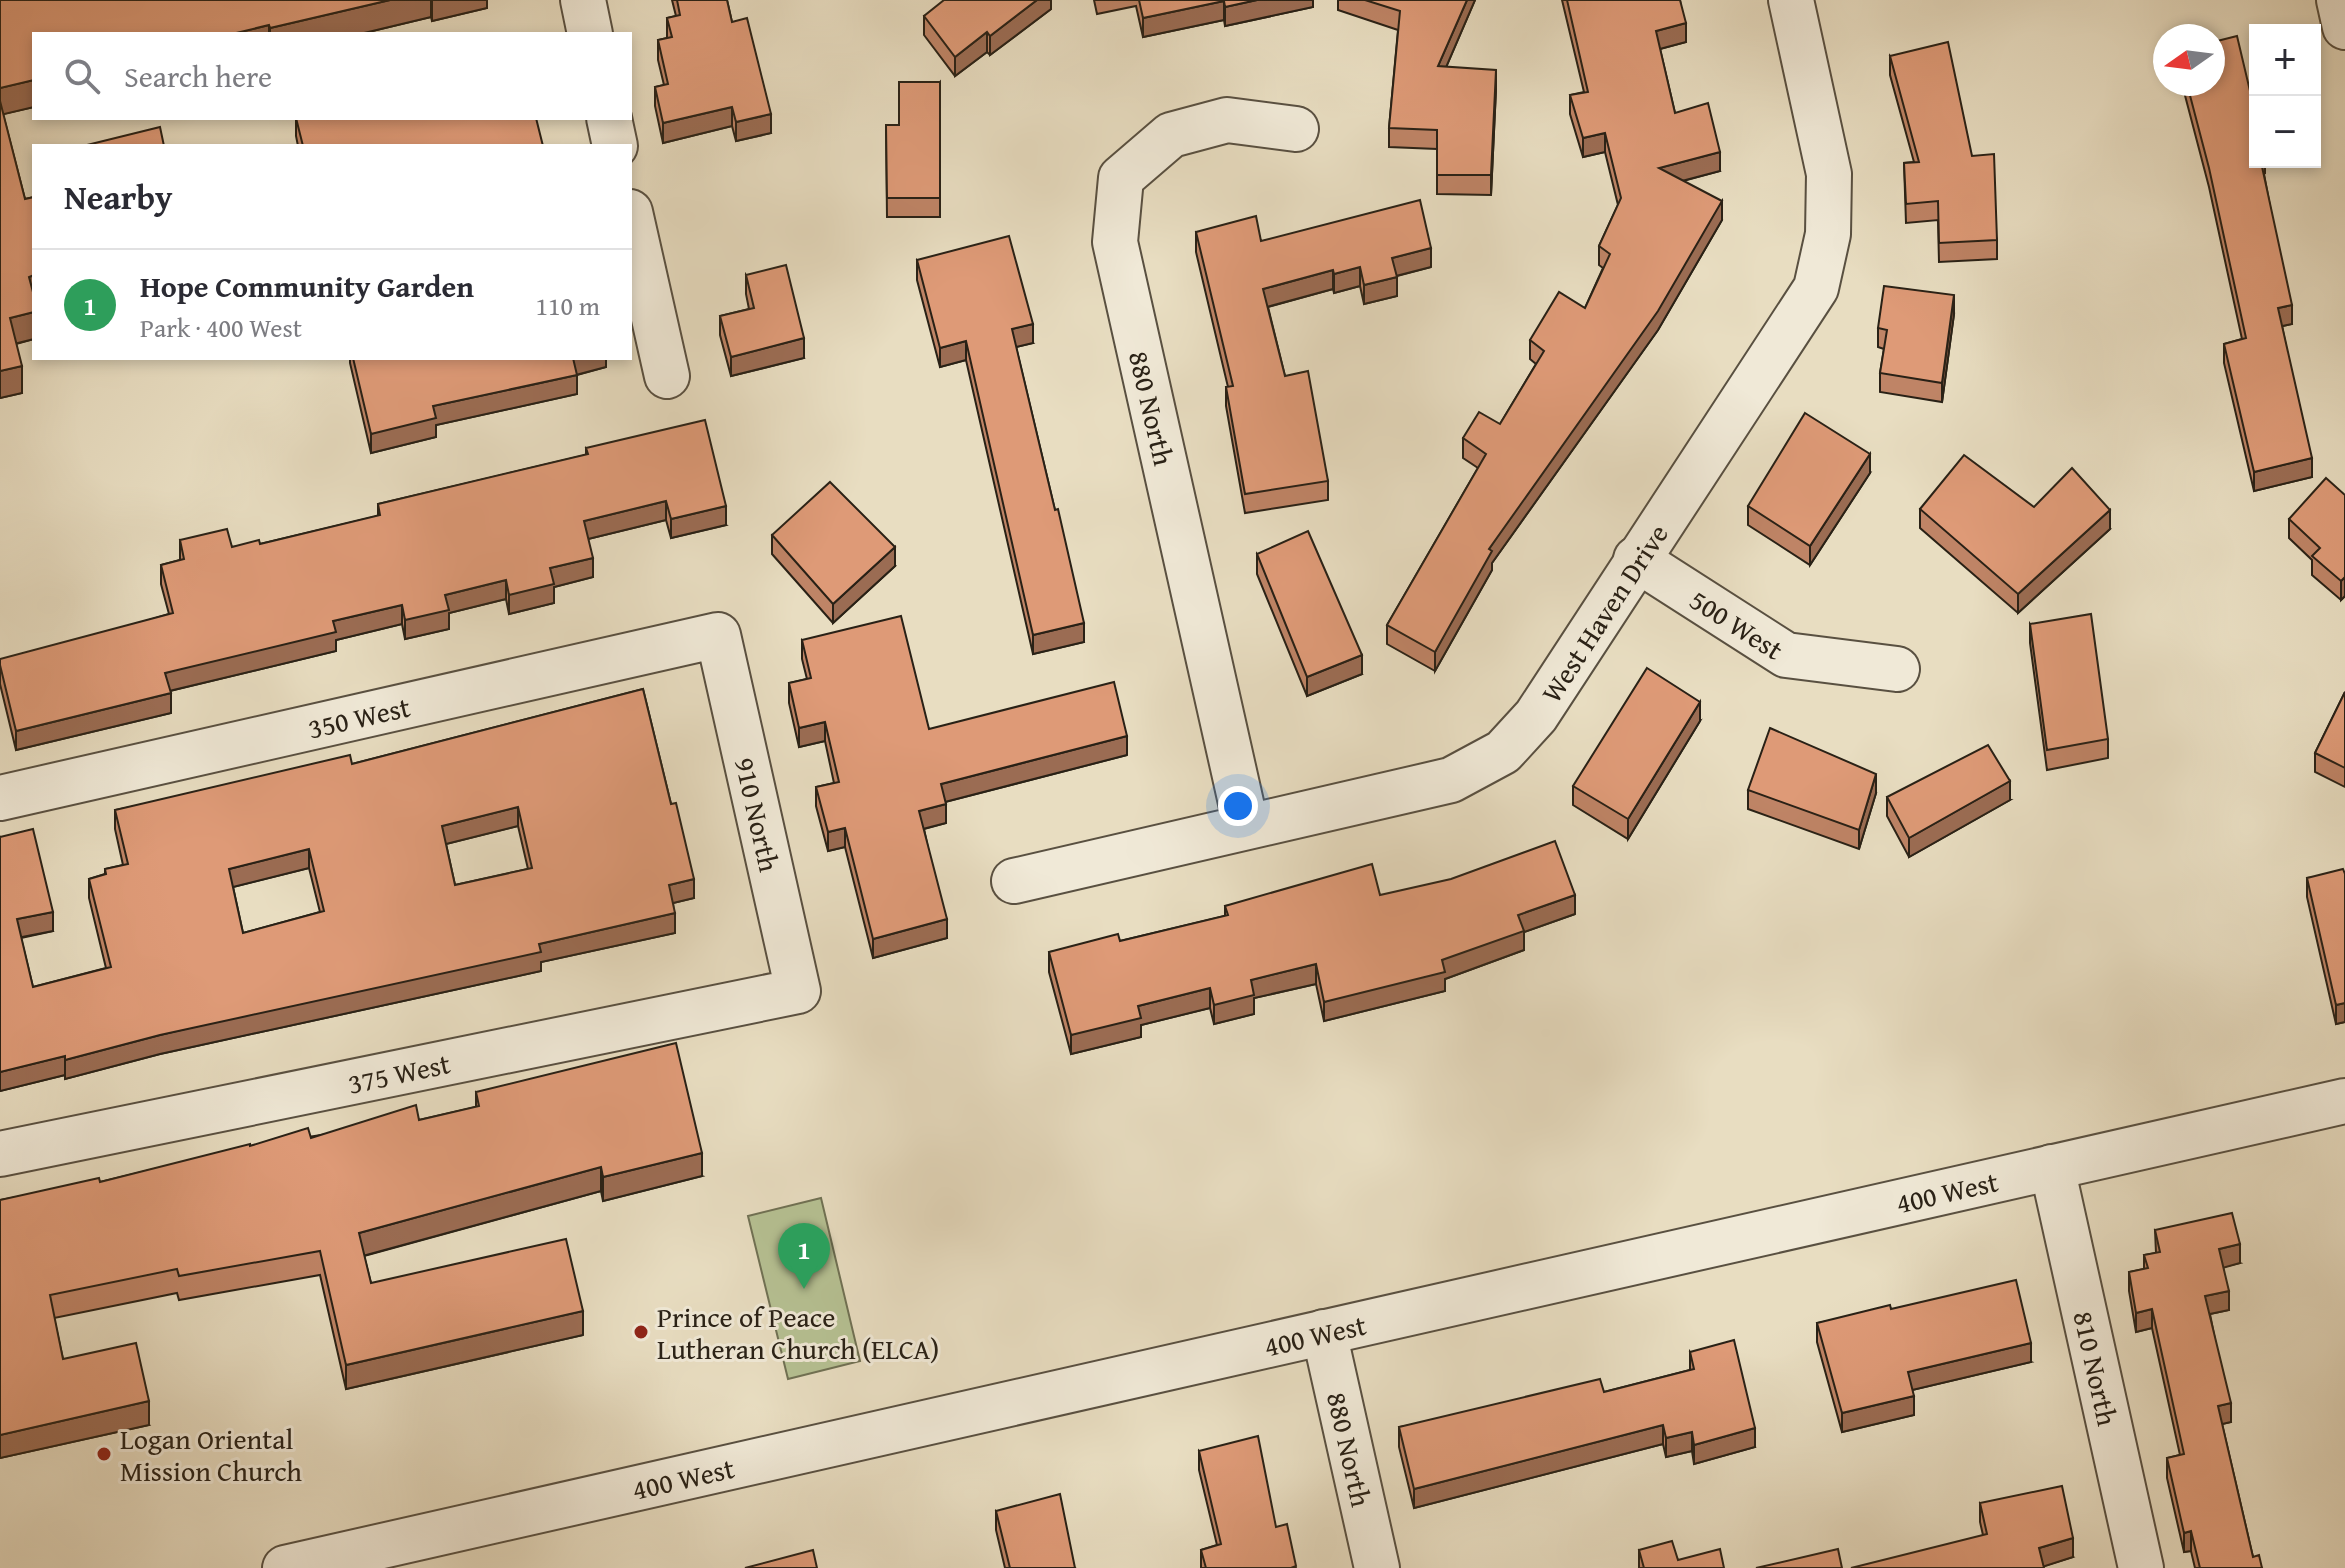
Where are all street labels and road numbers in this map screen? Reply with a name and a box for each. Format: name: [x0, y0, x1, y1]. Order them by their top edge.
street label: 880 North: [1119, 347, 1185, 470]
street label: West Haven Drive: [1530, 515, 1677, 710]
street label: 500 West: [1682, 579, 1792, 669]
street label: 350 West: [304, 685, 414, 748]
street label: 910 North: [726, 753, 791, 876]
street label: 375 West: [344, 1042, 454, 1104]
street label: 400 West: [1892, 1160, 2002, 1223]
street label: 400 West: [1260, 1303, 1370, 1366]
street label: 810 North: [2064, 1307, 2129, 1430]
street label: 880 North: [1318, 1388, 1383, 1511]
street label: 400 West: [628, 1446, 738, 1509]

